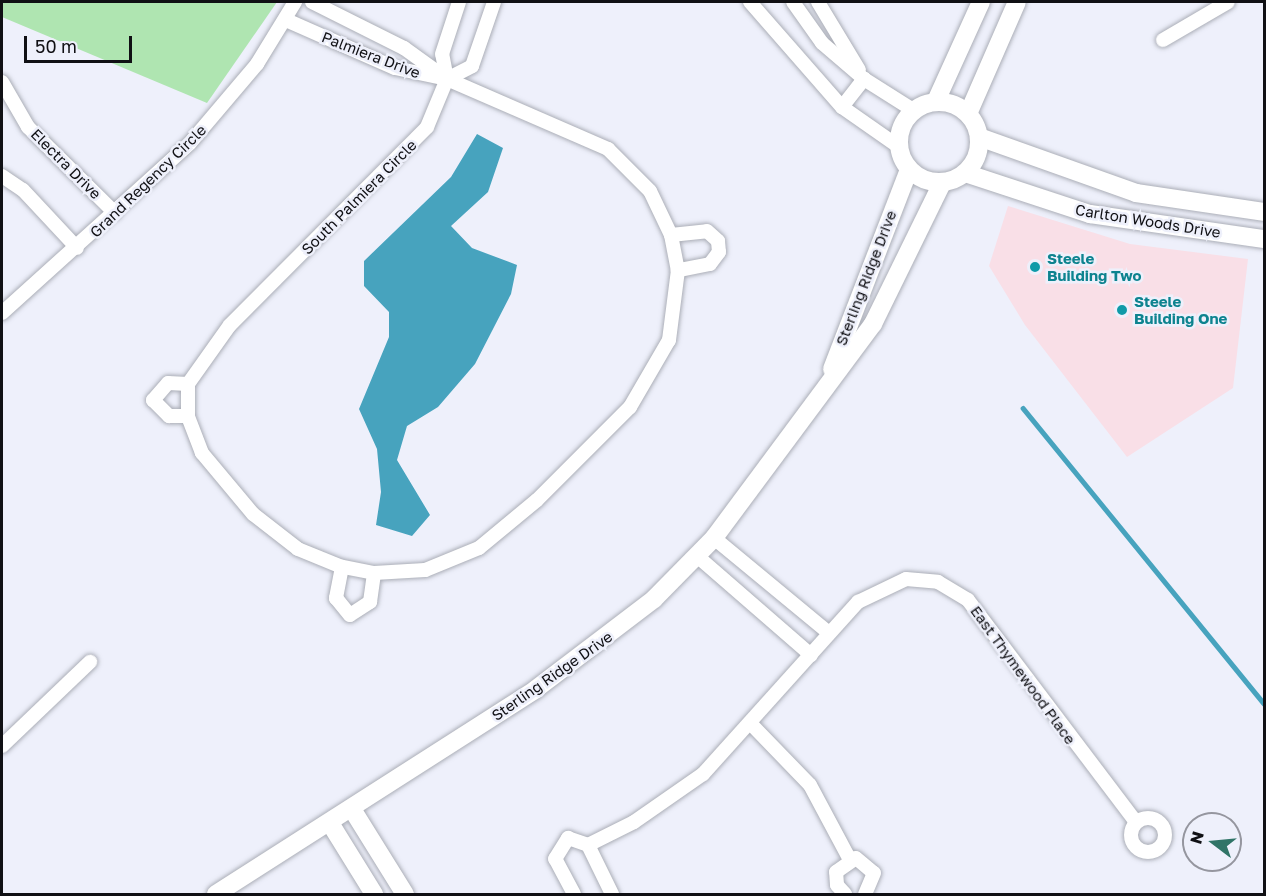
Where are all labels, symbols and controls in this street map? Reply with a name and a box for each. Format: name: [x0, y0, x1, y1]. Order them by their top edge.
scale bar: [27, 24, 135, 62]
street label: Palmiera Drive: [319, 28, 423, 82]
text: 50 m: [35, 35, 77, 57]
street label: Grand Regency Circle: [86, 121, 210, 241]
street label: Electra Drive: [27, 125, 105, 203]
street label: South Palmiera Circle: [298, 136, 420, 258]
street label: Carlton Woods Drive: [1074, 201, 1222, 241]
street label: Sterling Ridge Drive: [832, 208, 900, 348]
place label: Steele Building Two: [1047, 249, 1142, 284]
marker: Steele Building Two: [1028, 260, 1042, 274]
place label: Steele Building One: [1134, 292, 1227, 327]
marker: Steele Building One: [1115, 303, 1129, 317]
street label: East Thymewood Place: [967, 602, 1079, 748]
street label: Sterling Ridge Drive: [488, 628, 616, 724]
north arrow: [1182, 812, 1242, 872]
text: N: [1185, 829, 1208, 846]

